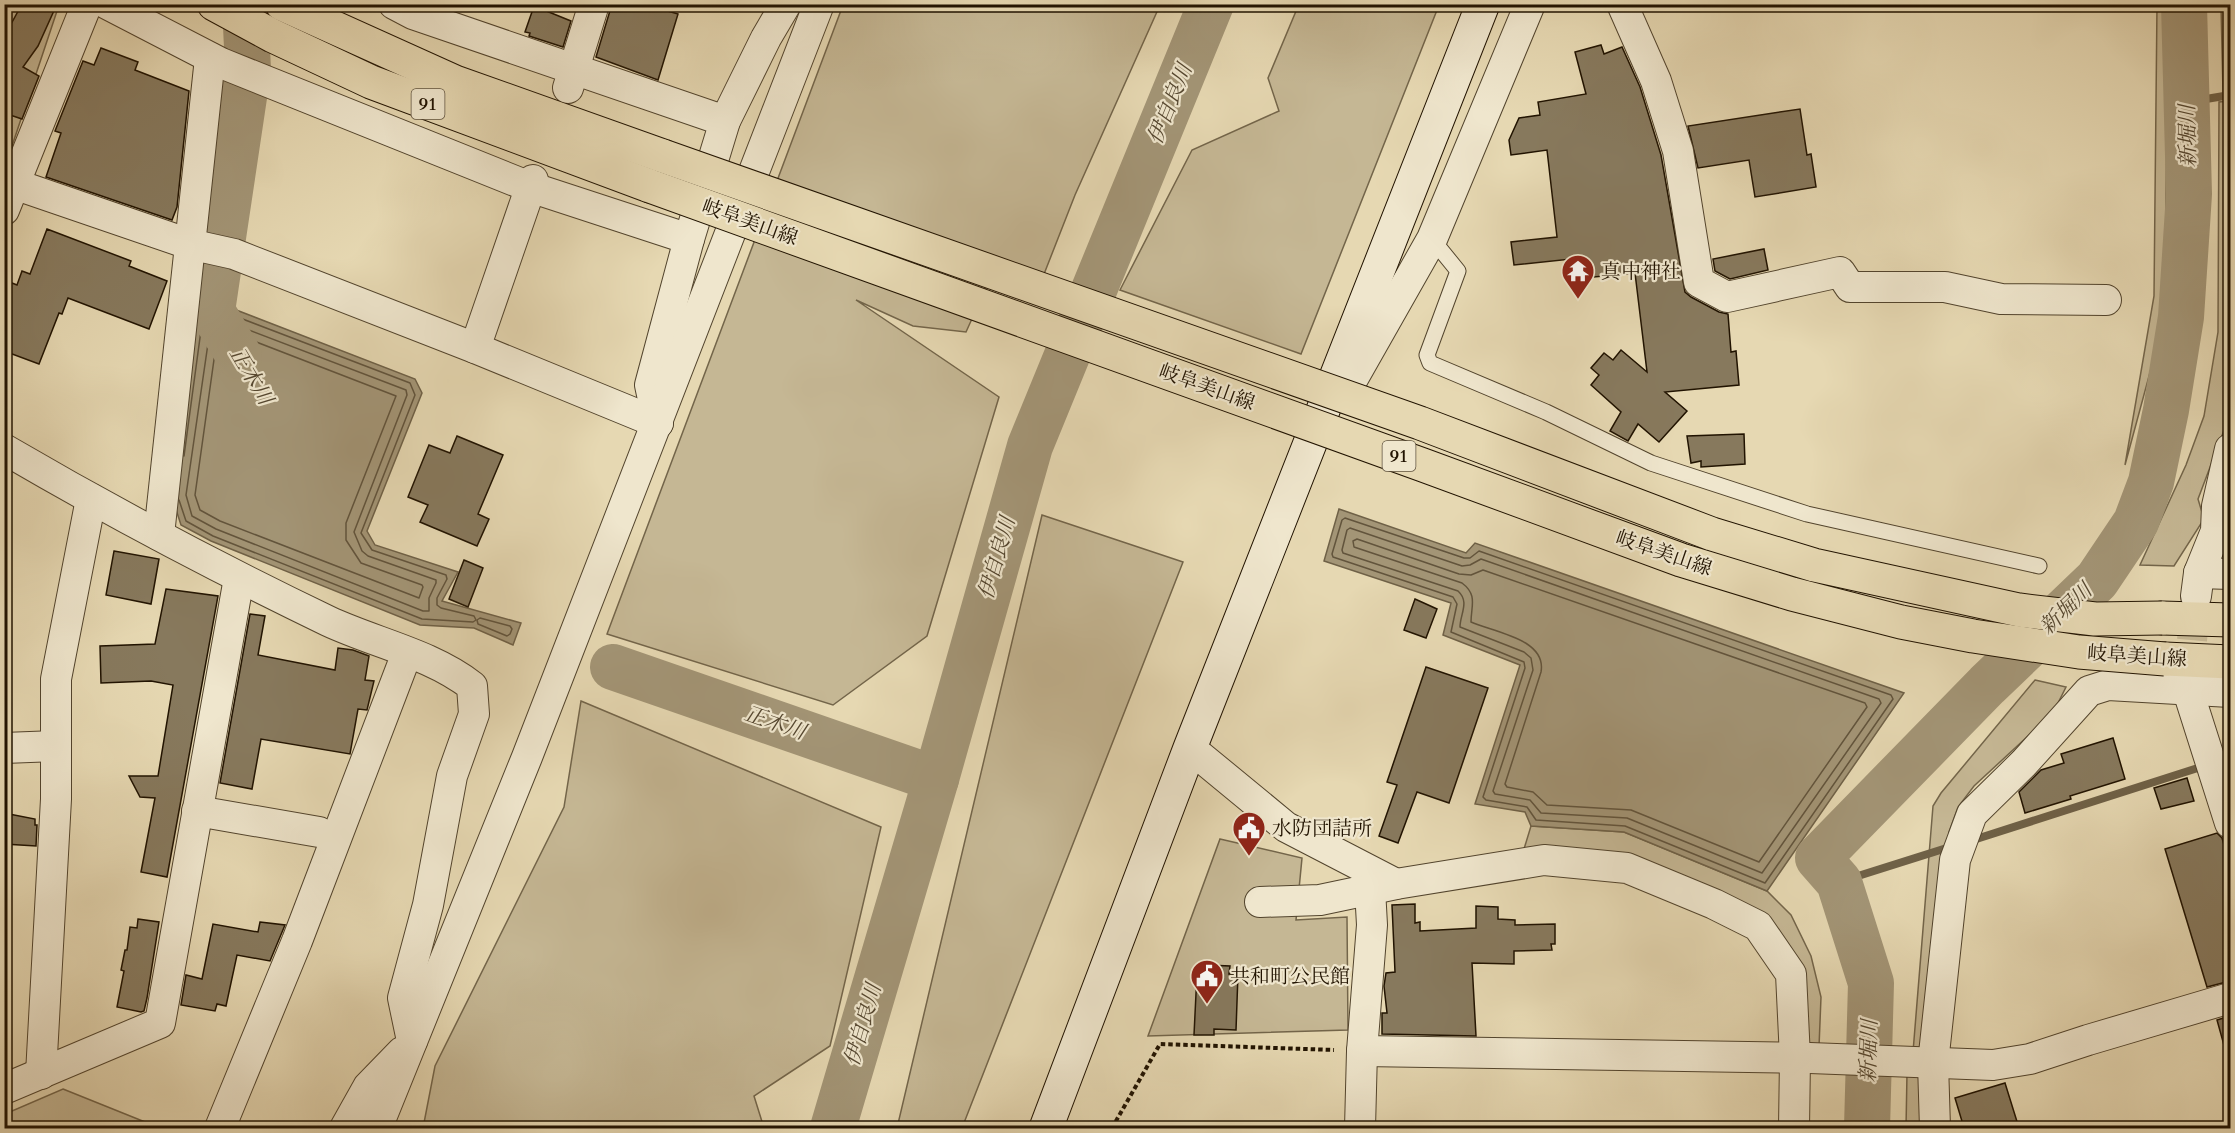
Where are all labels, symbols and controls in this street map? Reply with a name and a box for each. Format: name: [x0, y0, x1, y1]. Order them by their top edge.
water label: 伊自良川: [1141, 58, 1200, 148]
road number: 91: [412, 89, 444, 119]
water label: 新堀川: [2173, 102, 2203, 168]
street label: 岐阜美山線: [698, 192, 802, 252]
temple icon: 真中神社: [1560, 253, 1596, 300]
place label: 真中神社: [1601, 258, 1681, 285]
water label: 正木川: [222, 342, 281, 412]
street label: 岐阜美山線: [1155, 357, 1259, 417]
road number: 91: [1382, 441, 1416, 471]
water label: 伊自良川: [971, 512, 1023, 602]
street label: 岐阜美山線: [1612, 524, 1716, 582]
water label: 新堀川: [2033, 575, 2100, 641]
street label: 岐阜美山線: [2086, 639, 2188, 673]
water label: 正木川: [740, 699, 811, 748]
public building icon: 水防団詰所: [1231, 810, 1267, 857]
place label: 水防団詰所: [1272, 815, 1372, 842]
public building icon: 共和町公民館: [1189, 958, 1225, 1005]
place label: 共和町公民館: [1230, 963, 1350, 990]
water label: 伊自良川: [837, 979, 889, 1069]
water label: 新堀川: [1853, 1017, 1885, 1083]

